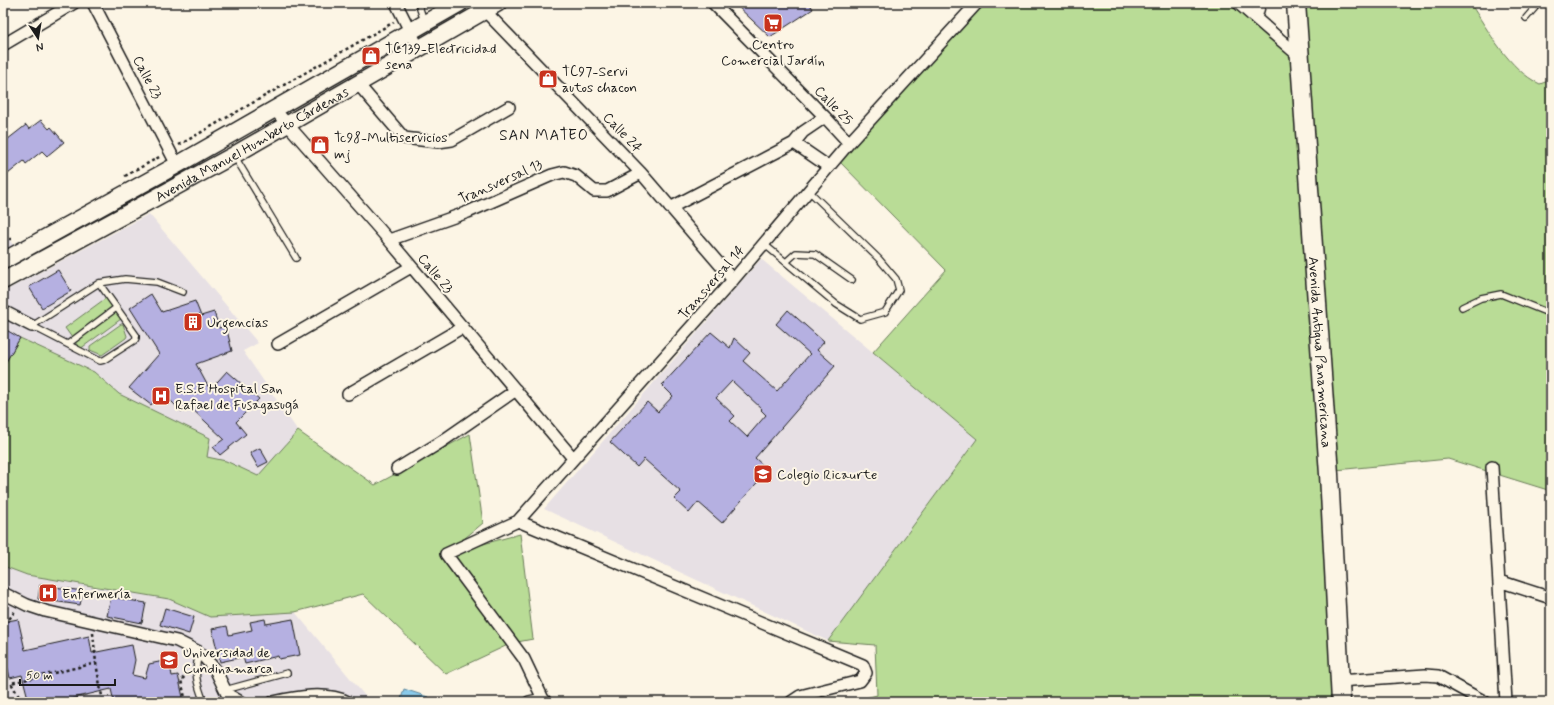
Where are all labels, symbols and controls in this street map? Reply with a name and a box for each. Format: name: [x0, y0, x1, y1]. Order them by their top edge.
supermarket icon: Centro Comercial Jardín: [762, 12, 784, 34]
north arrow: [18, 18, 58, 58]
place label: Centro Comercial Jardín: [721, 36, 825, 70]
text: N: [35, 39, 45, 54]
place label: TC139-Electricidad sena: [385, 40, 496, 74]
shop icon: TC139-Electricidad sena: [360, 45, 382, 67]
street label: Calle 23: [128, 53, 166, 102]
place label: TC97-Servi autos chacon: [562, 63, 637, 97]
shop icon: TC97-Servi autos chacon: [537, 68, 559, 90]
street label: Calle 25: [810, 82, 856, 129]
street label: Avenida Manuel Humberto Cárdenas: [152, 83, 352, 206]
street label: Calle 24: [599, 109, 646, 157]
district label: SAN MATEO: [499, 126, 589, 146]
place label: Tc98-Multiservicios mj: [334, 129, 447, 163]
shop icon: Tc98-Multiservicios mj: [309, 134, 331, 156]
street label: Transversal 13: [456, 155, 545, 208]
street label: Transversal 14: [675, 241, 749, 324]
street label: Calle 23: [413, 250, 457, 297]
street label: Avenida Antigua Panamericana: [1304, 256, 1335, 449]
building icon: Urgencias: [182, 311, 204, 333]
place label: Urgencias: [207, 314, 268, 334]
place label: E.S.E Hospital San Rafael de Fusagasugá: [175, 380, 299, 415]
hospital icon: E.S.E Hospital San Rafael de Fusagasugá: [150, 385, 172, 407]
school or university icon: Colegio Ricaurte: [752, 463, 774, 485]
place label: Colegio Ricaurte: [777, 466, 877, 485]
hospital icon: Enfermería: [37, 582, 59, 604]
place label: Enfermería: [62, 585, 131, 603]
place label: Universidad de Cundinamarca: [183, 644, 273, 678]
school or university icon: Universidad de Cundinamarca: [158, 649, 180, 671]
scale bar: [20, 661, 115, 687]
text: 50 m: [26, 668, 53, 684]

